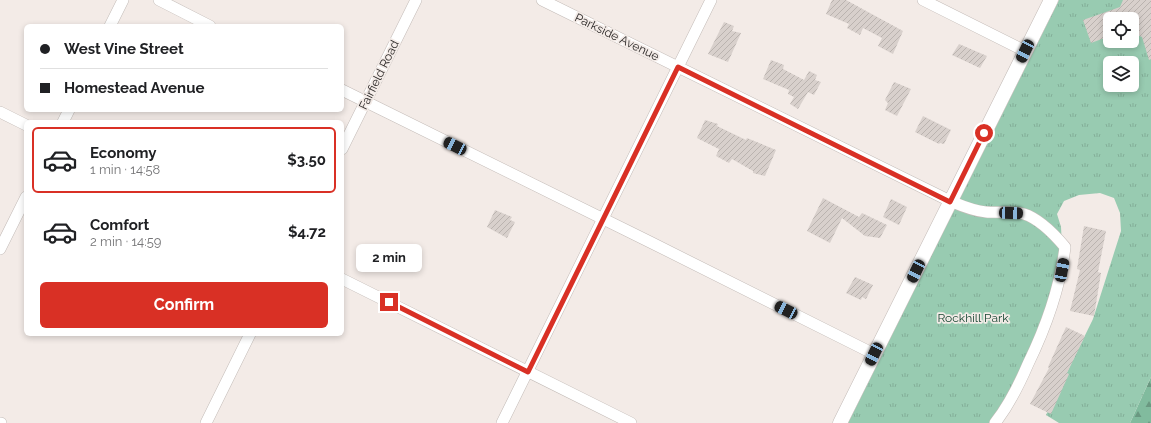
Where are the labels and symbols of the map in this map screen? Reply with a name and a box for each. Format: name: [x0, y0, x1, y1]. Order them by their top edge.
street label: Parkside Avenue: [572, 10, 662, 64]
street label: Fairfield Road: [356, 38, 402, 112]
car: [1014, 38, 1036, 64]
route start: [975, 124, 993, 142]
car: [442, 135, 468, 157]
car: [999, 207, 1023, 219]
callout: 2 min: [356, 244, 422, 272]
car: [1054, 257, 1070, 283]
car: [905, 258, 927, 284]
route end: [380, 293, 398, 311]
car: [773, 299, 799, 321]
park label: Rockhill Park: [937, 311, 1009, 325]
car: [863, 341, 885, 367]

